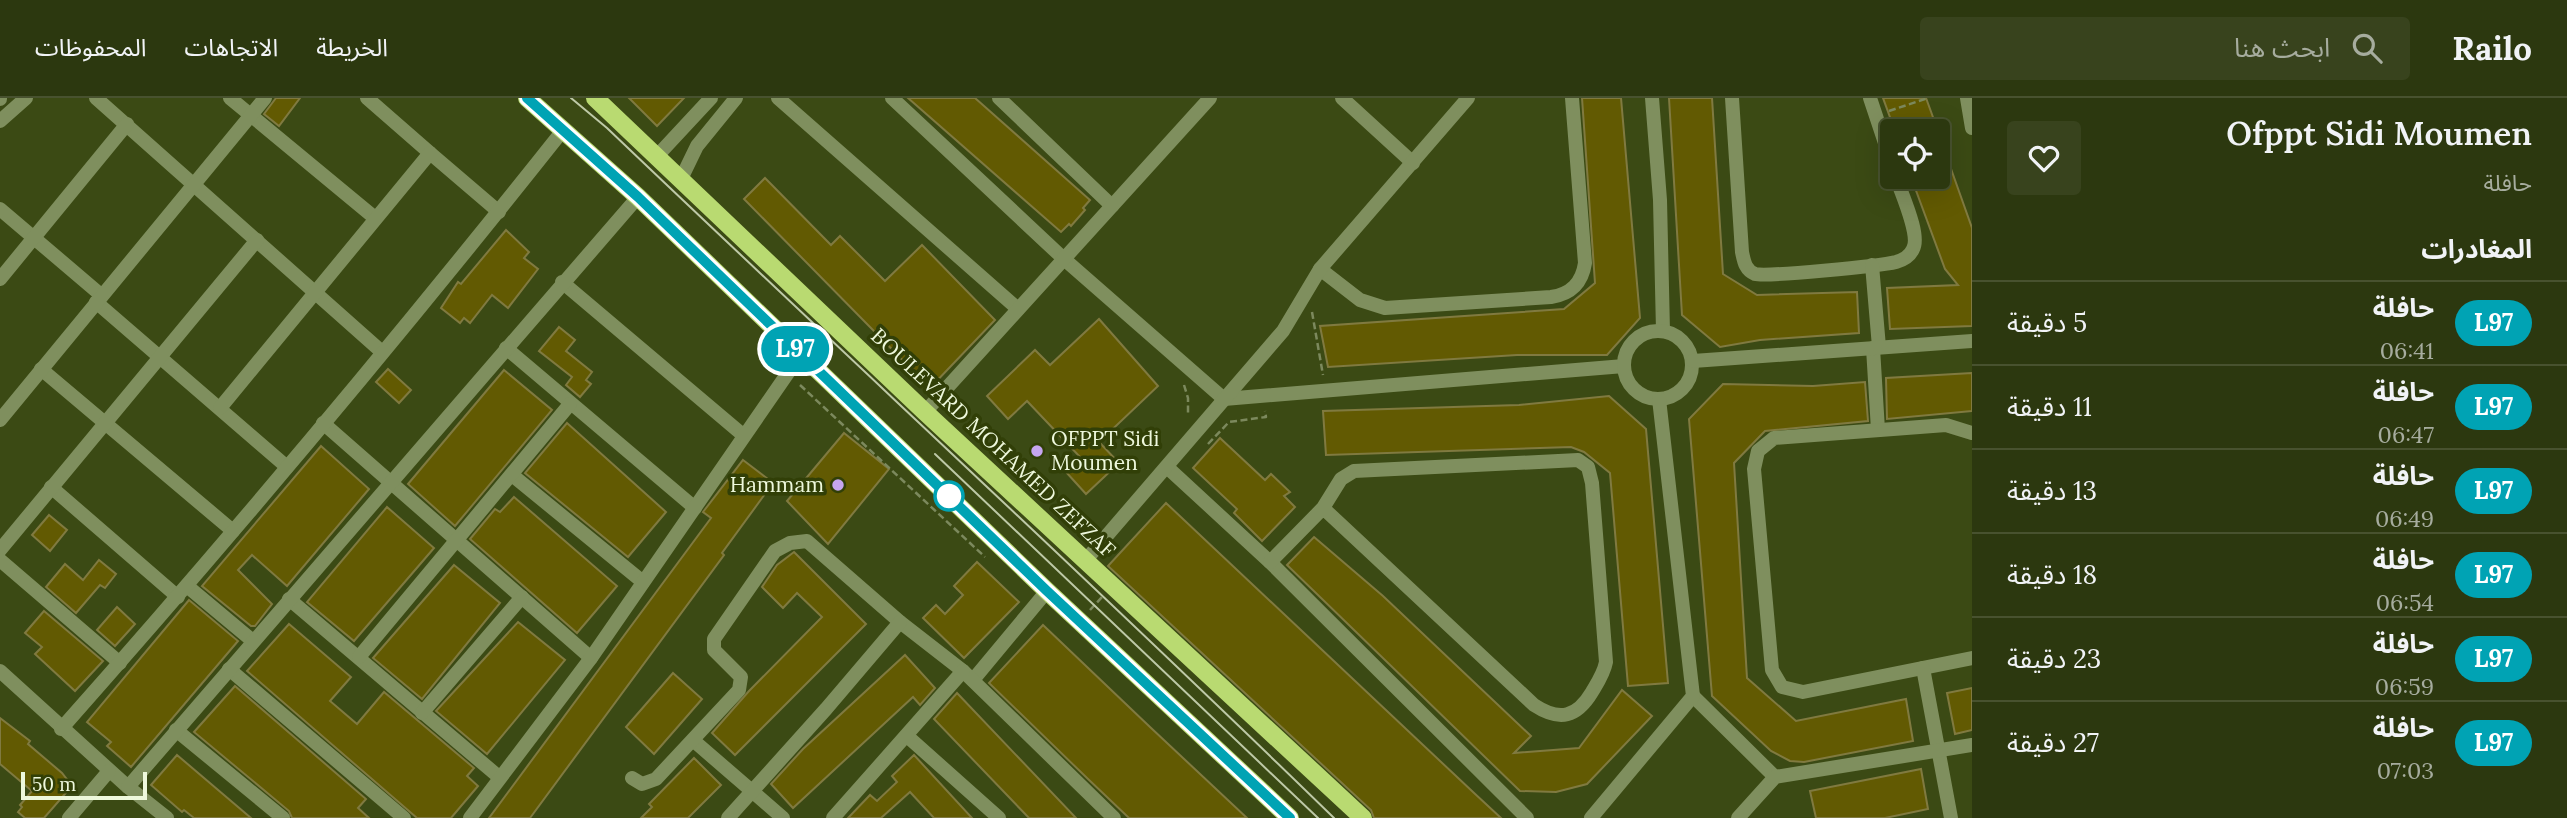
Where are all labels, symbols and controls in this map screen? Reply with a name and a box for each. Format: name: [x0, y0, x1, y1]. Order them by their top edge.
search box: [1920, 17, 2410, 80]
text: Railo: [2452, 27, 2532, 69]
icon: search: [2348, 29, 2386, 67]
text: ابحث هنا: [2234, 31, 2330, 64]
text: المحفوظات: [35, 32, 146, 63]
text: الاتجاهات: [184, 32, 278, 63]
text: الخريطة: [316, 32, 388, 63]
text: Ofppt Sidi Moumen: [2226, 112, 2532, 154]
map controls: [1880, 119, 1950, 189]
button: locate: [1880, 119, 1950, 189]
button: heart: [2007, 121, 2081, 195]
text: حافلة: [2483, 168, 2532, 197]
text: المغادرات: [2421, 232, 2532, 265]
text: حافلة: [2373, 291, 2434, 324]
text: 5 دقيقة: [2007, 306, 2087, 339]
text: L97: [2474, 307, 2513, 338]
street label: BOULEVARD MOHAMED ZEFZAF: [865, 322, 1121, 563]
line badge: L97: [755, 326, 835, 372]
text: L97: [775, 333, 815, 364]
text: 06:41: [2380, 336, 2434, 365]
text: حافلة: [2373, 375, 2434, 408]
text: 11 دقيقة: [2007, 390, 2092, 423]
text: L97: [2474, 391, 2513, 422]
text: 06:47: [2378, 420, 2434, 449]
place label: OFPPT Sidi Moumen: [1051, 425, 1160, 476]
marker: OFPPT Sidi Moumen: [1029, 443, 1045, 459]
text: حافلة: [2373, 459, 2434, 492]
place label: Hammam: [730, 471, 824, 498]
text: 13 دقيقة: [2007, 474, 2097, 507]
text: L97: [2474, 475, 2513, 506]
marker: Hammam: [830, 477, 846, 493]
unlabelled marker: [934, 481, 964, 511]
text: 06:49: [2375, 504, 2434, 533]
text: حافلة: [2373, 543, 2434, 576]
text: 18 دقيقة: [2007, 558, 2097, 591]
text: L97: [2474, 559, 2513, 590]
text: 06:54: [2376, 588, 2434, 617]
text: حافلة: [2373, 627, 2434, 660]
text: 23 دقيقة: [2007, 642, 2101, 675]
text: L97: [2474, 643, 2513, 674]
text: 06:59: [2375, 672, 2434, 701]
text: حافلة: [2373, 711, 2434, 744]
text: 27 دقيقة: [2007, 726, 2099, 759]
text: L97: [2474, 727, 2513, 758]
text: 07:03: [2377, 756, 2434, 785]
scale bar: [21, 769, 147, 801]
text: 50 m: [32, 772, 76, 796]

